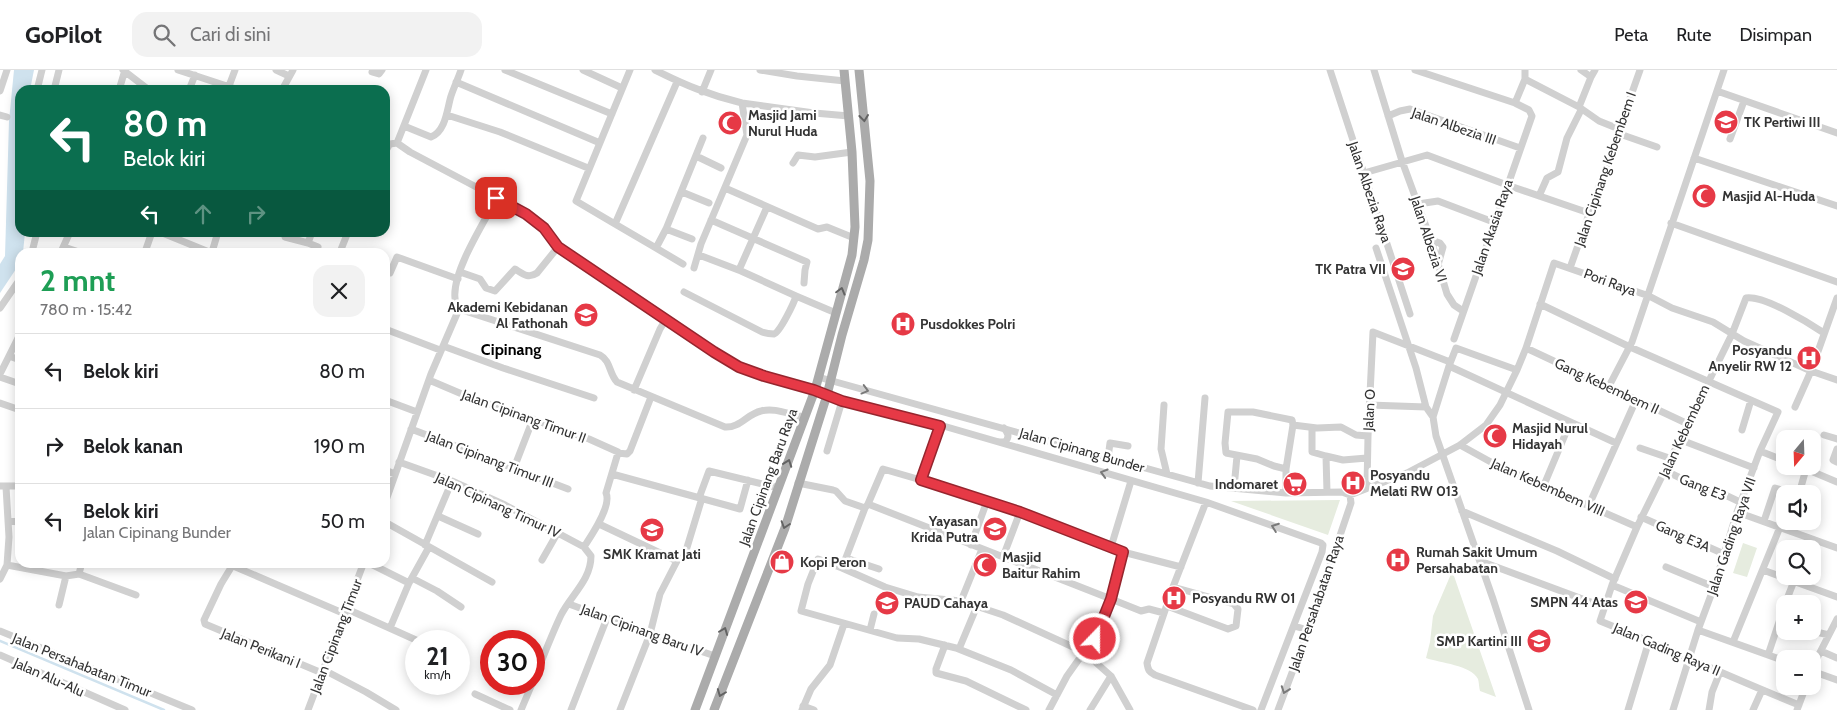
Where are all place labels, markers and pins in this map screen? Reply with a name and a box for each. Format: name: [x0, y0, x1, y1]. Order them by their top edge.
place label: Masjid Jami Nurul Huda: [748, 106, 817, 140]
school or university icon: TK Pertiwi III: [1713, 109, 1739, 135]
mosque icon: Masjid Jami Nurul Huda: [717, 110, 743, 136]
place label: TK Pertiwi III: [1744, 113, 1820, 131]
pin: [475, 177, 517, 219]
mosque icon: Masjid Al-Huda: [1691, 183, 1717, 209]
place label: Masjid Al-Huda: [1722, 187, 1815, 205]
school or university icon: TK Patra VII: [1390, 256, 1416, 282]
place label: TK Patra VII: [1315, 260, 1386, 278]
place label: Akademi Kebidanan Al Fathonah: [447, 298, 568, 332]
school or university icon: Akademi Kebidanan Al Fathonah: [573, 302, 599, 328]
hospital icon: Pusdokkes Polri: [890, 311, 916, 337]
place label: Pusdokkes Polri: [920, 315, 1015, 333]
place label: Posyandu Anyelir RW 12: [1708, 341, 1792, 375]
hospital icon: Posyandu Anyelir RW 12: [1796, 345, 1822, 371]
place label: Masjid Nurul Hidayah: [1512, 419, 1588, 453]
mosque icon: Masjid Nurul Hidayah: [1482, 423, 1508, 449]
place label: Posyandu Melati RW 013: [1370, 466, 1459, 500]
hospital icon: Posyandu Melati RW 013: [1340, 470, 1366, 496]
supermarket icon: Indomaret: [1282, 471, 1308, 497]
place label: Indomaret: [1215, 475, 1278, 493]
place label: Yayasan Krida Putra: [911, 512, 978, 546]
school or university icon: Yayasan Krida Putra: [982, 516, 1008, 542]
school or university icon: SMK Kramat Jati: [639, 517, 665, 543]
place label: Rumah Sakit Umum Persahabatan: [1416, 543, 1537, 577]
place label: SMK Kramat Jati: [603, 545, 701, 563]
hospital icon: Rumah Sakit Umum Persahabatan: [1385, 547, 1411, 573]
place label: Masjid Baitur Rahim: [1002, 548, 1080, 582]
shop icon: Kopi Peron: [769, 549, 795, 575]
mosque icon: Masjid Baitur Rahim: [972, 552, 998, 578]
place label: Kopi Peron: [800, 553, 866, 571]
hospital icon: Posyandu RW 01: [1161, 585, 1187, 611]
place label: Posyandu RW 01: [1192, 589, 1296, 607]
school or university icon: SMPN 44 Atas: [1623, 589, 1649, 615]
school or university icon: PAUD Cahaya: [874, 590, 900, 616]
place label: SMPN 44 Atas: [1530, 593, 1618, 611]
place label: PAUD Cahaya: [904, 594, 988, 612]
school or university icon: SMP Kartini III: [1526, 628, 1552, 654]
place label: SMP Kartini III: [1436, 632, 1522, 650]

